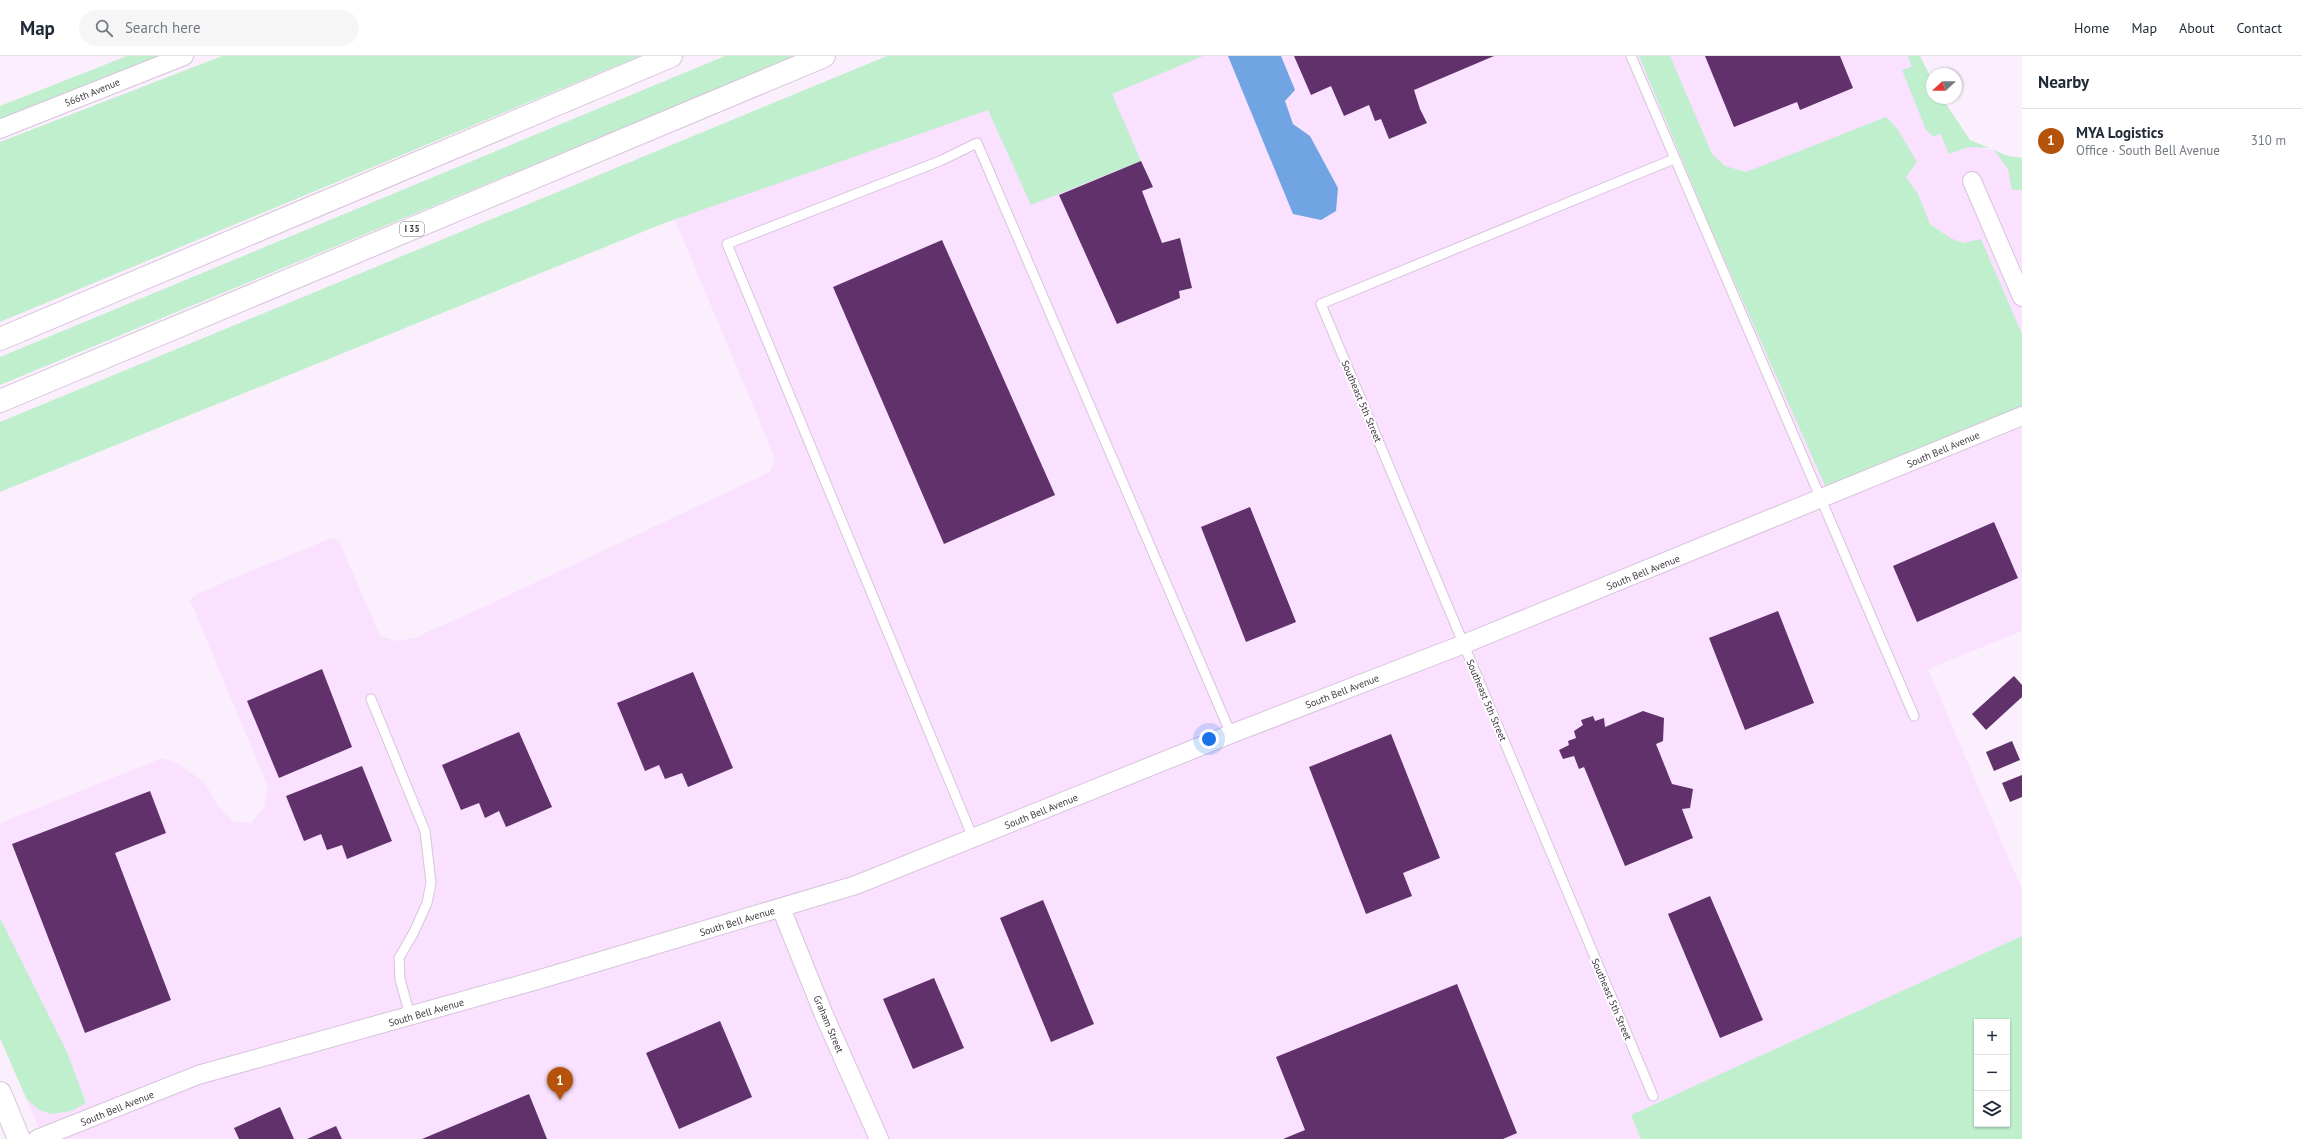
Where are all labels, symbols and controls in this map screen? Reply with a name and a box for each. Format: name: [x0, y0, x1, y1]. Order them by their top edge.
search box: [79, 10, 359, 46]
text: Map: [20, 16, 55, 40]
icon: search: [93, 17, 115, 39]
text: Search here: [125, 18, 201, 37]
text: Home: [2074, 19, 2109, 37]
text: Map: [2131, 19, 2157, 37]
text: About: [2179, 19, 2215, 37]
text: Contact: [2237, 19, 2282, 37]
north arrow: [1926, 68, 1962, 104]
text: Nearby: [2038, 71, 2089, 93]
street label: 566th Avenue: [62, 75, 122, 110]
text: MYA Logistics: [2076, 123, 2164, 142]
text: 1: [2047, 132, 2055, 149]
text: 310 m: [2251, 132, 2286, 149]
text: Office · South Bell Avenue: [2076, 142, 2220, 159]
road number: I 35: [400, 222, 424, 236]
street label: Southeast 5th Street: [1338, 358, 1385, 445]
street label: South Bell Avenue: [1905, 428, 1982, 471]
street label: South Bell Avenue: [1605, 552, 1682, 593]
street label: Southeast 5th Street: [1463, 657, 1510, 744]
street label: South Bell Avenue: [1303, 671, 1381, 712]
your location: [1199, 729, 1219, 749]
street label: South Bell Avenue: [1003, 791, 1080, 832]
street label: South Bell Avenue: [698, 904, 776, 939]
street label: Southeast 5th Street: [1588, 956, 1635, 1043]
street label: Graham Street: [811, 993, 847, 1055]
street label: South Bell Avenue: [387, 995, 465, 1029]
map controls: [1974, 1019, 2010, 1127]
button: +: [1974, 1019, 2010, 1055]
button: −: [1974, 1055, 2010, 1091]
pin: 1: [547, 1067, 573, 1100]
street label: South Bell Avenue: [79, 1088, 156, 1129]
button: layers: [1974, 1091, 2010, 1127]

